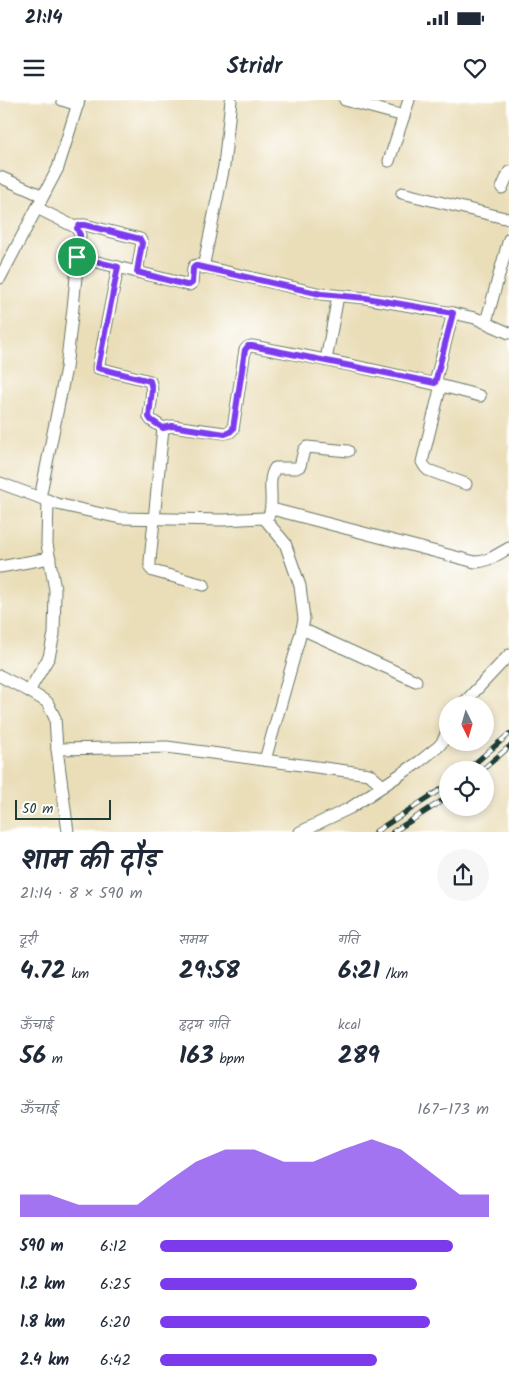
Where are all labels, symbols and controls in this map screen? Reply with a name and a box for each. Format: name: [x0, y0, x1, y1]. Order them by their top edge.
text: 21:14: [25, 3, 63, 33]
text: Stridr: [227, 50, 282, 85]
icon: menu: [20, 54, 48, 82]
icon: heart: [461, 54, 489, 82]
pin: [56, 236, 98, 278]
icon: arrive: [63, 243, 91, 271]
north arrow: [439, 696, 494, 751]
map controls: [439, 696, 494, 816]
button: locate: [439, 761, 494, 816]
scale bar: [15, 797, 111, 820]
text: 50 m: [22, 798, 53, 820]
text: शाम की दौड़: [20, 839, 158, 884]
button: share: [437, 849, 489, 901]
text: 21:14 · 8 × 590 m: [20, 881, 143, 906]
text: दूरी: [20, 929, 37, 951]
text: समय: [179, 929, 207, 951]
text: गति: [338, 929, 359, 951]
text: 4.72: [20, 951, 66, 991]
text: 29:58: [179, 951, 240, 991]
text: 6:21: [338, 951, 380, 991]
text: km: [66, 963, 89, 985]
text: /km: [380, 963, 408, 985]
text: ऊँचाई: [20, 1014, 53, 1036]
text: हृदय गति: [179, 1014, 229, 1036]
text: kcal: [338, 1014, 361, 1036]
text: 56: [20, 1036, 46, 1076]
text: 163: [179, 1036, 214, 1076]
text: 289: [338, 1036, 380, 1076]
text: m: [46, 1048, 63, 1070]
text: bpm: [214, 1048, 245, 1070]
text: ऊँचाई: [20, 1097, 58, 1122]
text: 167–173 m: [417, 1097, 489, 1122]
text: 590 m: [20, 1234, 64, 1259]
text: 6:12: [100, 1234, 127, 1259]
text: 1.2 km: [20, 1272, 65, 1297]
text: 6:25: [100, 1272, 131, 1297]
text: 1.8 km: [20, 1310, 65, 1335]
text: 6:20: [100, 1310, 130, 1335]
text: 2.4 km: [20, 1348, 69, 1373]
text: 6:42: [100, 1348, 131, 1373]

